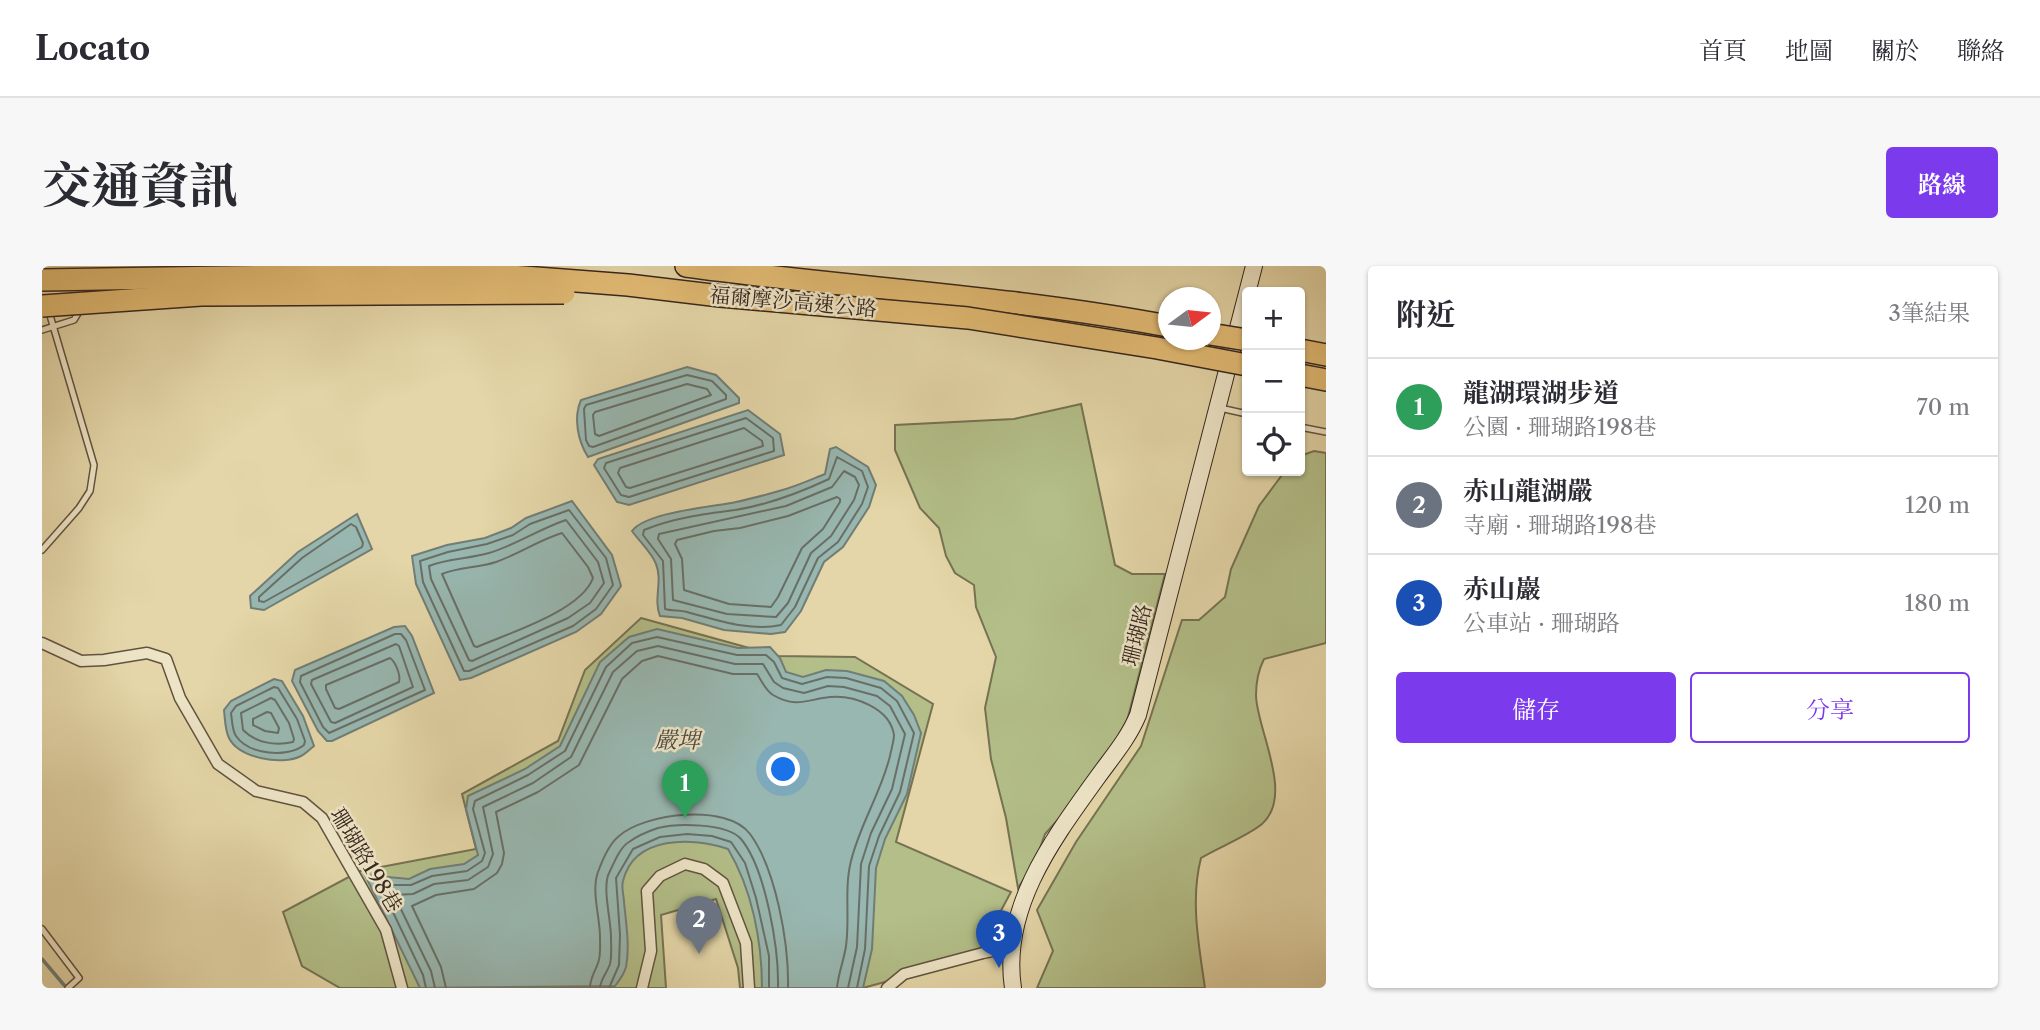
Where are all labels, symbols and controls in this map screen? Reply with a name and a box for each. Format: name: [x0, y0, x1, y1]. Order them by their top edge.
text: Locato: [35, 28, 150, 69]
text: 首頁: [1699, 36, 1747, 65]
text: 地圖: [1785, 36, 1833, 65]
text: 關於: [1871, 36, 1919, 65]
text: 聯絡: [1957, 36, 2005, 65]
button: 路線: [1886, 147, 1998, 218]
text: 交通資訊: [42, 155, 238, 216]
street label: 福爾摩沙高速公路: [708, 282, 878, 321]
north arrow: [1158, 287, 1221, 350]
map controls: [1242, 287, 1305, 476]
button: +: [1242, 287, 1305, 350]
text: 附近: [1396, 296, 1456, 333]
text: 3筆結果: [1888, 299, 1970, 327]
button: −: [1242, 350, 1305, 413]
text: 龍湖環湖步道: [1463, 377, 1619, 409]
text: 1: [1414, 393, 1424, 421]
text: 70 m: [1917, 393, 1970, 421]
button: locate: [1242, 413, 1305, 476]
text: 公園 · 珊瑚路198巷: [1463, 413, 1657, 441]
text: 赤山龍湖嚴: [1463, 475, 1593, 507]
text: 2: [1412, 491, 1426, 519]
text: 120 m: [1905, 491, 1970, 519]
text: 寺廟 · 珊瑚路198巷: [1463, 511, 1657, 539]
text: 赤山巖: [1463, 573, 1541, 605]
text: 3: [1413, 589, 1426, 617]
text: 180 m: [1905, 589, 1970, 617]
street label: 珊瑚路: [1117, 601, 1156, 668]
text: 公車站 · 珊瑚路: [1463, 609, 1620, 637]
button: 儲存: [1396, 672, 1676, 743]
button: 分享: [1690, 672, 1970, 743]
water label: 嚴埤: [654, 726, 703, 754]
your location: [766, 752, 800, 786]
pin: 1: [662, 760, 708, 818]
street label: 珊瑚路198巷: [325, 803, 407, 917]
pin: 2: [676, 896, 722, 954]
pin: 3: [976, 910, 1022, 968]

